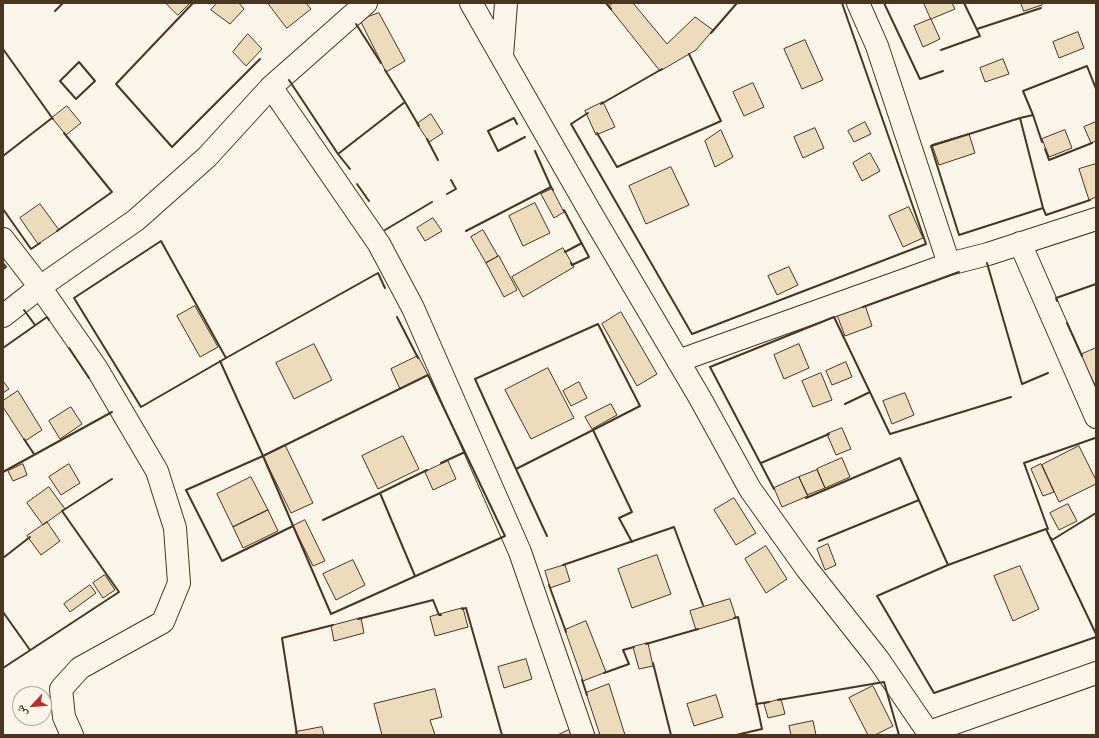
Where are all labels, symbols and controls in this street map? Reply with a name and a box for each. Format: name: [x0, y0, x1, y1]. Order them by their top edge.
north arrow: [12, 686, 52, 726]
text: ش: [12, 703, 31, 720]

